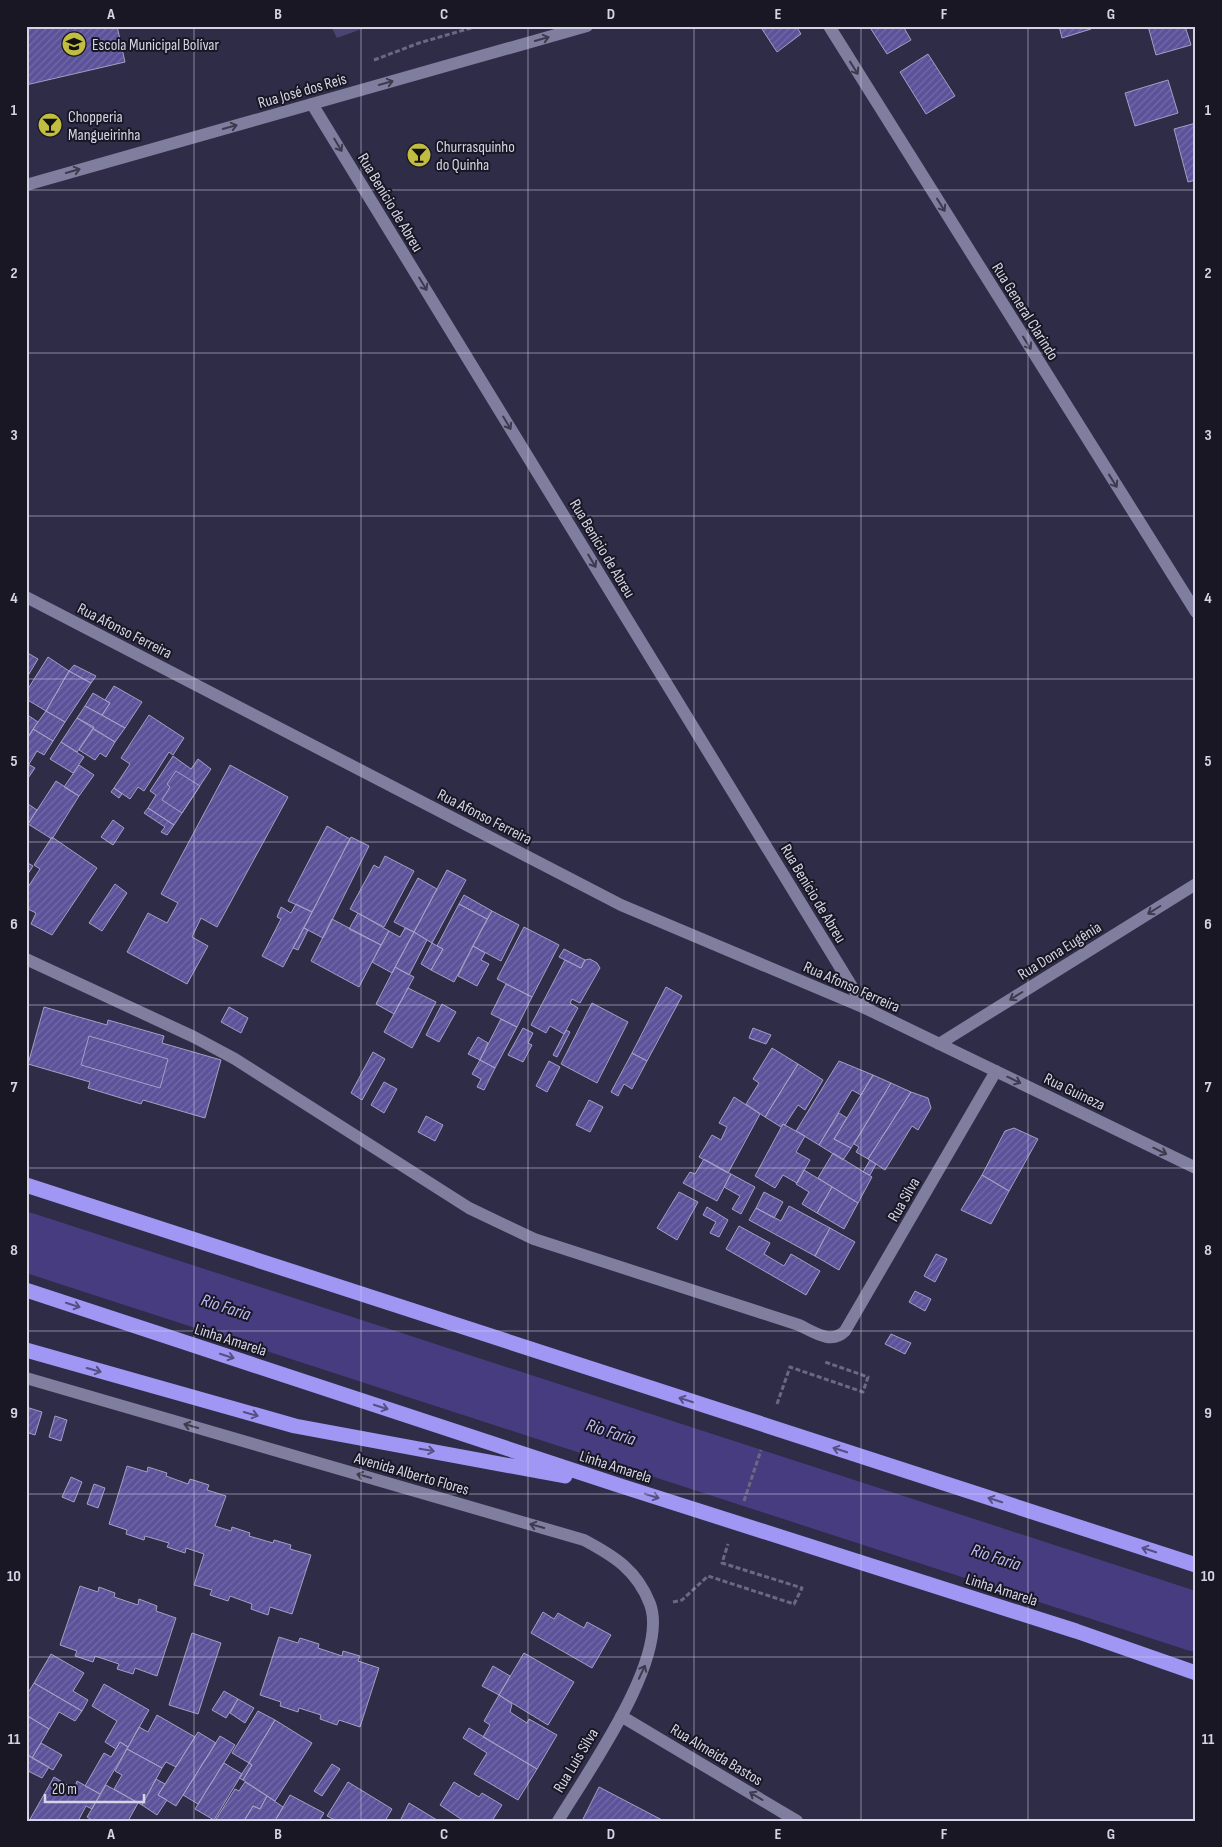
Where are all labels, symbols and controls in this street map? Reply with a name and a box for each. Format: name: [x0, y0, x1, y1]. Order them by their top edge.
text: A: [106, 5, 115, 24]
text: B: [274, 5, 282, 24]
text: C: [440, 5, 448, 24]
text: D: [607, 5, 615, 24]
text: E: [775, 5, 782, 24]
text: F: [941, 5, 948, 24]
text: G: [1107, 5, 1115, 24]
school or university icon: Escola Municipal Bolívar: [61, 31, 87, 57]
one-way arrow: [534, 34, 550, 43]
place label: Escola Municipal Bolívar: [92, 36, 219, 55]
one-way arrow: [850, 60, 860, 74]
street label: Rua José dos Reis: [256, 70, 349, 113]
one-way arrow: [378, 78, 394, 87]
text: 1: [11, 101, 18, 120]
text: 1: [1205, 101, 1212, 120]
place label: Chopperia Mangueirinha: [68, 108, 140, 145]
bar icon: Chopperia Mangueirinha: [37, 112, 63, 138]
one-way arrow: [221, 122, 237, 132]
one-way arrow: [333, 138, 343, 152]
place label: Churrasquinho do Quinha: [436, 138, 515, 175]
bar icon: Churrasquinho do Quinha: [406, 142, 432, 168]
street label: Rua Benício de Abreu: [353, 150, 427, 255]
one-way arrow: [65, 166, 81, 176]
one-way arrow: [936, 198, 946, 212]
street label: Rua General Clarindo: [987, 260, 1062, 364]
text: 2: [10, 264, 18, 283]
text: 2: [1204, 264, 1212, 283]
one-way arrow: [418, 277, 428, 291]
one-way arrow: [1022, 336, 1032, 350]
one-way arrow: [503, 415, 513, 429]
text: 3: [10, 426, 18, 445]
text: 3: [1204, 426, 1212, 445]
one-way arrow: [1109, 473, 1119, 487]
street label: Rua Benício de Abreu: [565, 496, 639, 601]
one-way arrow: [587, 554, 597, 568]
text: 4: [10, 589, 18, 608]
text: 4: [1204, 589, 1212, 608]
street label: Rua Afonso Ferreira: [74, 599, 175, 663]
text: 5: [10, 752, 18, 771]
text: 5: [1204, 752, 1212, 771]
street label: Rua Afonso Ferreira: [434, 785, 535, 849]
street label: Rua Benício de Abreu: [776, 841, 850, 946]
one-way arrow: [1148, 905, 1162, 915]
text: 6: [10, 915, 18, 934]
text: 6: [1204, 915, 1212, 934]
street label: Rua Dona Eugênia: [1015, 918, 1105, 984]
street label: Rua Afonso Ferreira: [800, 958, 903, 1017]
one-way arrow: [1010, 991, 1024, 1001]
street label: Rua Guineza: [1041, 1069, 1108, 1115]
one-way arrow: [1007, 1075, 1022, 1085]
text: 7: [11, 1078, 18, 1097]
text: 7: [1205, 1078, 1212, 1097]
one-way arrow: [1153, 1146, 1168, 1156]
street label: Rua Silva: [884, 1174, 924, 1225]
text: 8: [10, 1241, 18, 1260]
text: 8: [1204, 1241, 1212, 1260]
water label: Rio Faria: [198, 1290, 254, 1326]
one-way arrow: [64, 1301, 80, 1311]
street label: Linha Amarela: [192, 1320, 269, 1361]
one-way arrow: [219, 1352, 234, 1361]
one-way arrow: [86, 1366, 102, 1376]
one-way arrow: [678, 1394, 694, 1404]
one-way arrow: [373, 1403, 389, 1412]
text: 9: [10, 1404, 18, 1423]
text: 9: [1204, 1404, 1212, 1423]
one-way arrow: [242, 1409, 258, 1419]
water label: Rio Faria: [583, 1415, 639, 1451]
one-way arrow: [183, 1421, 199, 1431]
one-way arrow: [833, 1445, 849, 1454]
one-way arrow: [418, 1446, 434, 1456]
street label: Linha Amarela: [577, 1447, 654, 1488]
street label: Avenida Alberto Flores: [351, 1449, 471, 1500]
one-way arrow: [356, 1471, 372, 1481]
one-way arrow: [644, 1492, 659, 1501]
one-way arrow: [988, 1495, 1003, 1504]
one-way arrow: [529, 1521, 545, 1531]
water label: Rio Faria: [968, 1540, 1024, 1576]
one-way arrow: [1142, 1545, 1158, 1555]
text: 10: [7, 1567, 21, 1586]
text: 10: [1201, 1567, 1215, 1586]
street label: Linha Amarela: [963, 1570, 1040, 1611]
one-way arrow: [638, 1665, 647, 1680]
street label: Rua Almeida Bastos: [667, 1720, 766, 1790]
street label: Rua Luis Silva: [550, 1725, 603, 1796]
text: 11: [8, 1730, 21, 1749]
text: 11: [1202, 1730, 1215, 1749]
scale bar: [45, 1772, 144, 1804]
text: 20 m: [52, 1780, 77, 1799]
one-way arrow: [749, 1790, 763, 1800]
text: A: [106, 1825, 115, 1844]
text: B: [274, 1825, 282, 1844]
text: C: [440, 1825, 448, 1844]
text: D: [607, 1825, 615, 1844]
text: E: [775, 1825, 782, 1844]
text: F: [941, 1825, 948, 1844]
text: G: [1107, 1825, 1115, 1844]

